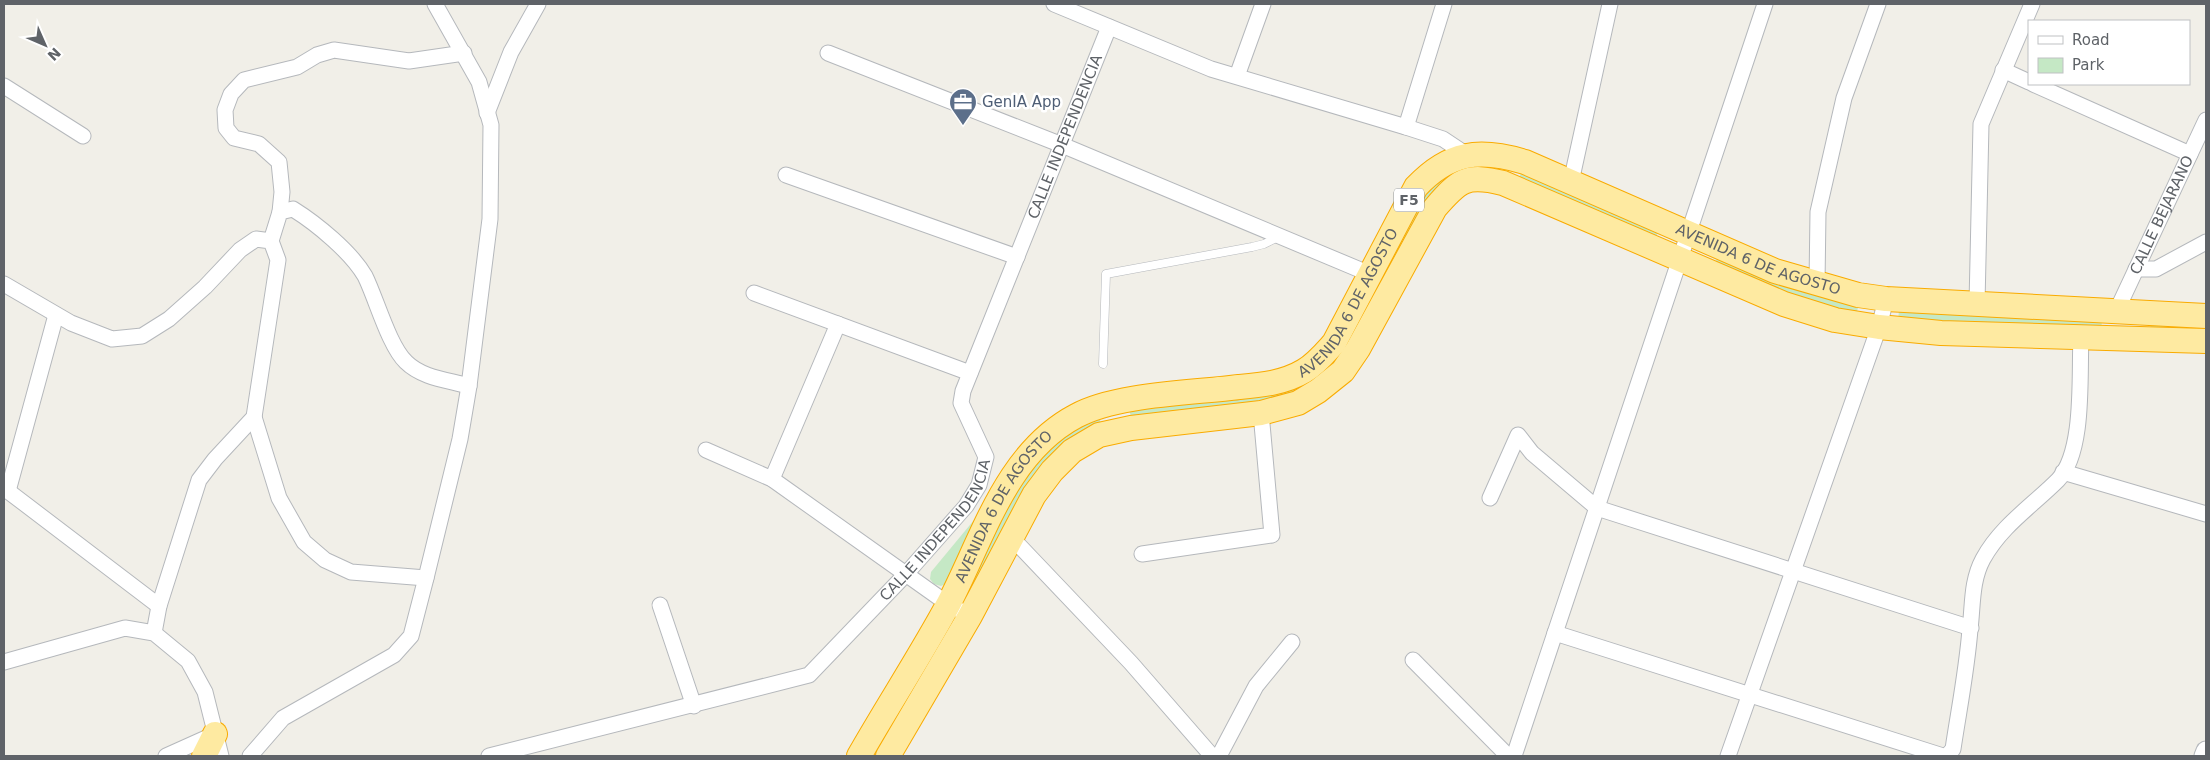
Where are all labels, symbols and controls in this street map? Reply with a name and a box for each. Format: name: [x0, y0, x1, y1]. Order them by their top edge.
north arrow: [20, 20, 70, 70]
legend: [2028, 20, 2190, 85]
text: Road: [2072, 31, 2110, 49]
text: N: [44, 44, 64, 64]
street label: CALLE INDEPENDENCIA: [1024, 51, 1106, 222]
text: Park: [2072, 56, 2105, 74]
office icon: GenIA App: [948, 87, 978, 126]
place label: GenIA App: [982, 93, 1061, 111]
street label: CALLE BEJARANO: [2126, 153, 2197, 277]
road number: F5: [1394, 188, 1424, 212]
street label: AVENIDA 6 DE AGOSTO: [1673, 220, 1843, 299]
street label: AVENIDA 6 DE AGOSTO: [1295, 225, 1402, 381]
street label: AVENIDA 6 DE AGOSTO: [951, 427, 1056, 585]
street label: CALLE INDEPENDENCIA: [876, 457, 994, 605]

